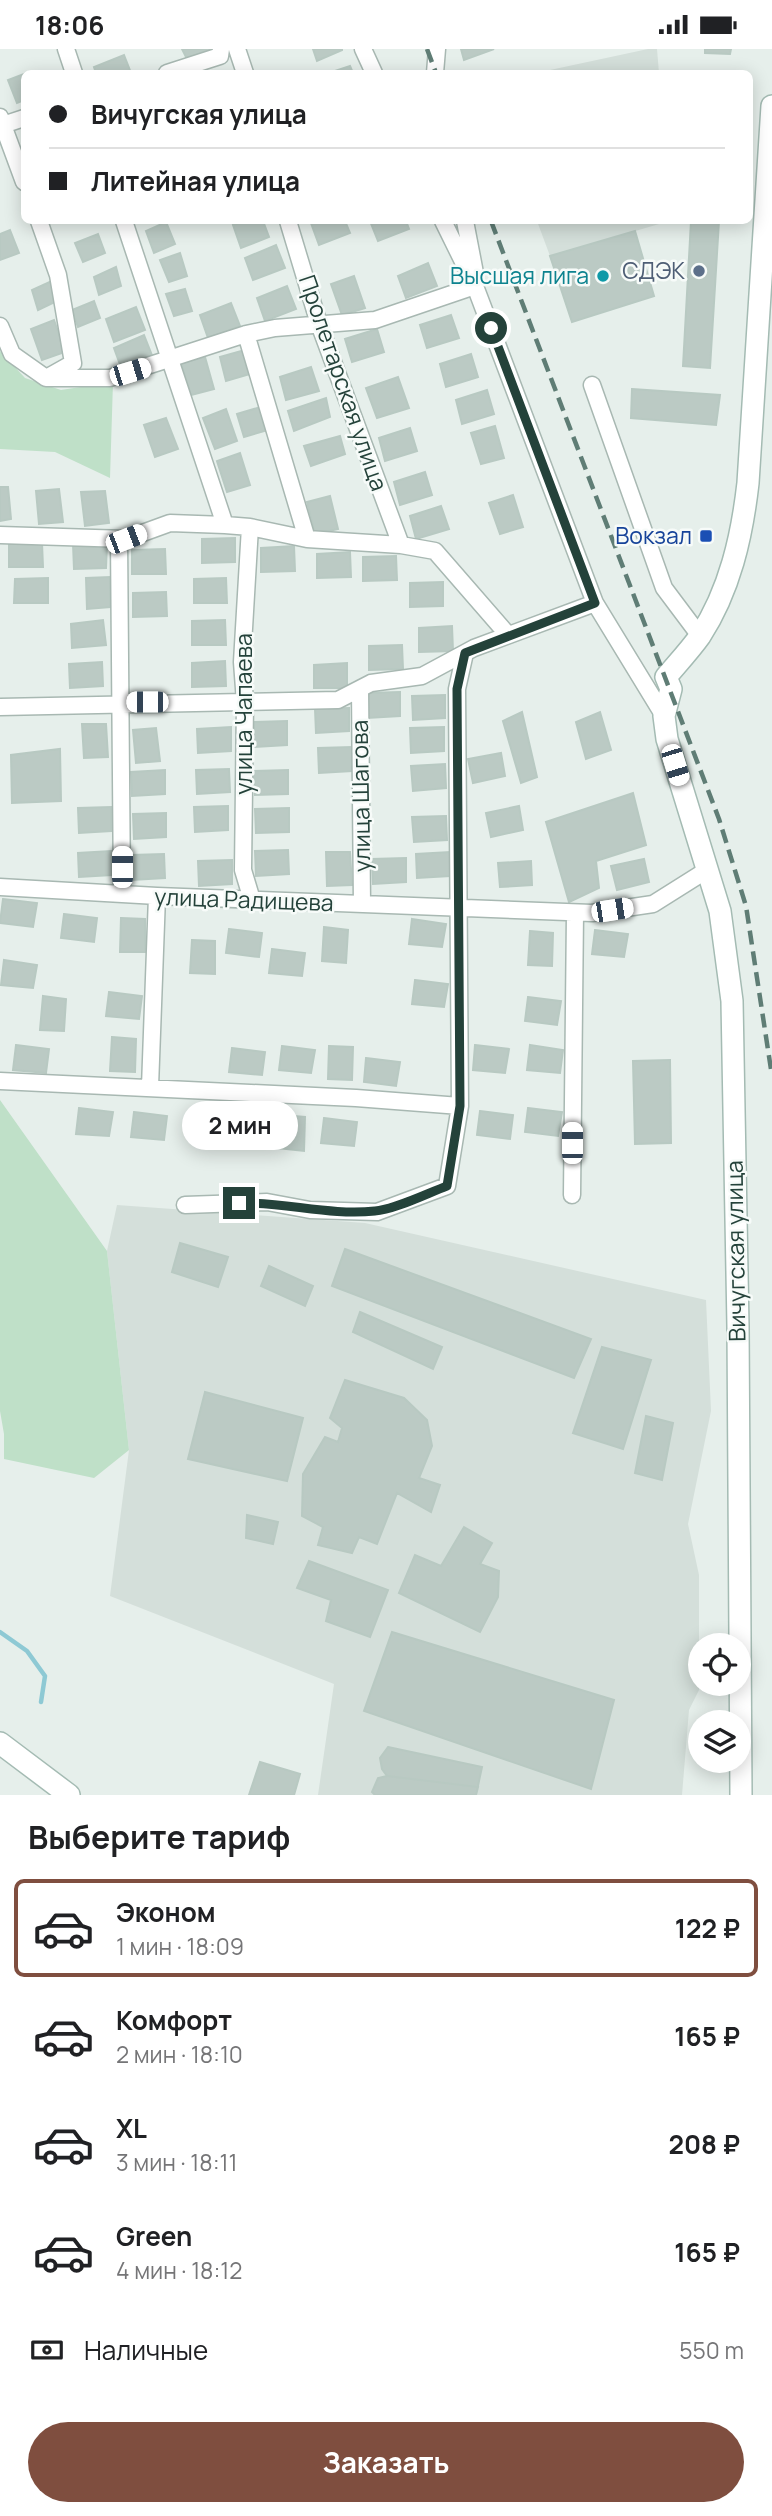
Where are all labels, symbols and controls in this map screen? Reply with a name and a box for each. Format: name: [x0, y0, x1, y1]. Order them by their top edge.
text: 18:06: [35, 7, 105, 43]
text: Вичугская улица: [91, 96, 307, 132]
text: Литейная улица: [91, 163, 300, 199]
place label: СДЭК: [622, 254, 685, 286]
place label: Высшая лига: [450, 259, 589, 291]
marker: СДЭК: [691, 263, 707, 279]
marker: Высшая лига: [595, 268, 611, 284]
street label: Пролетарская улица: [292, 270, 396, 495]
route start: [475, 312, 507, 344]
car: [107, 356, 154, 388]
place label: Вокзал: [615, 519, 692, 551]
car: [103, 522, 150, 556]
marker: Вокзал: [698, 528, 714, 544]
street label: улица Чапаева: [227, 633, 259, 795]
car: [127, 692, 169, 713]
street label: улица Шагова: [343, 720, 377, 872]
car: [659, 742, 692, 788]
car: [112, 846, 133, 888]
street label: улица Радищева: [154, 880, 334, 918]
car: [590, 896, 635, 924]
callout: 2 мин: [181, 1101, 297, 1151]
text: 2 мин: [208, 1109, 272, 1141]
car: [562, 1122, 583, 1164]
street label: Вичугская улица: [717, 1160, 753, 1342]
route end: [223, 1187, 255, 1219]
map controls: [688, 1633, 751, 1773]
button: locate: [688, 1633, 751, 1696]
button: layers: [688, 1710, 751, 1773]
text: Выберите тариф: [28, 1815, 290, 1859]
text: Эконом: [116, 1894, 216, 1930]
icon: car: [32, 1897, 95, 1960]
text: 122 ₽: [675, 1910, 740, 1946]
text: 1 мин · 18:09: [116, 1930, 244, 1962]
text: Комфорт: [116, 2002, 232, 2038]
icon: car: [32, 2005, 95, 2068]
text: 165 ₽: [674, 2018, 740, 2054]
text: 2 мин · 18:10: [116, 2038, 243, 2070]
text: XL: [116, 2110, 147, 2146]
icon: car: [32, 2113, 95, 2176]
text: 208 ₽: [668, 2126, 740, 2162]
text: 3 мин · 18:11: [116, 2146, 237, 2178]
text: Green: [116, 2218, 192, 2254]
icon: car: [32, 2221, 95, 2284]
text: 165 ₽: [674, 2234, 740, 2270]
text: 4 мин · 18:12: [116, 2254, 242, 2286]
icon: cash: [28, 2331, 66, 2369]
text: Наличные: [84, 2332, 208, 2368]
text: 550 m: [679, 2334, 744, 2366]
button: Заказать: [28, 2422, 744, 2502]

